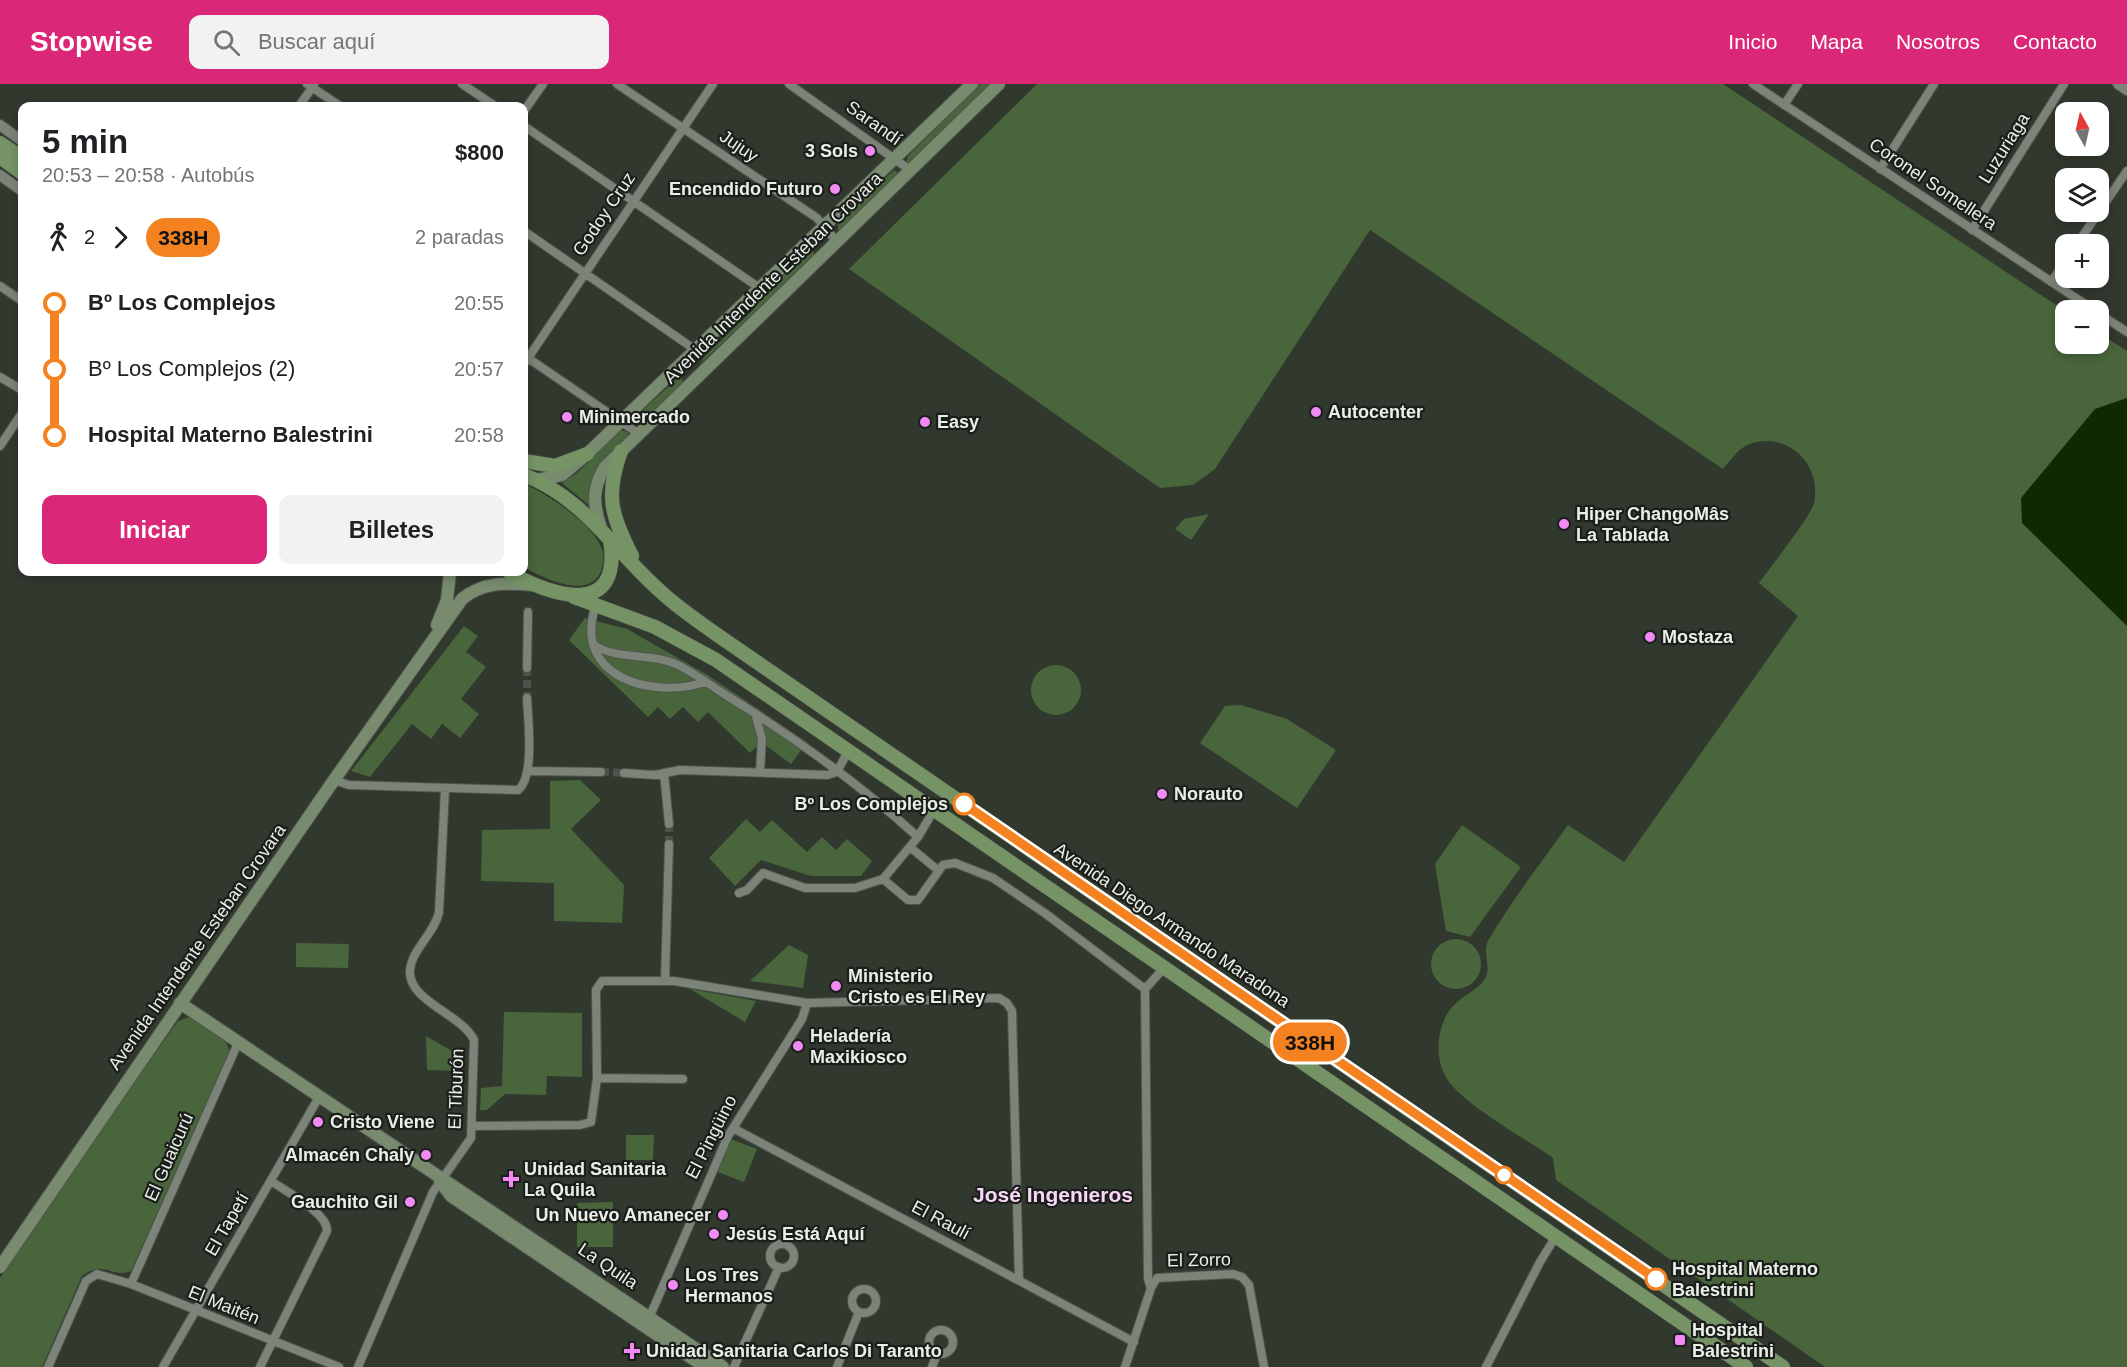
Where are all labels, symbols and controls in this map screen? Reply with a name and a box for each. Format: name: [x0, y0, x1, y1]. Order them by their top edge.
search box: [189, 15, 609, 69]
text: Stopwise: [30, 26, 153, 57]
icon: search: [210, 26, 243, 59]
text: Buscar aquí: [258, 29, 375, 54]
text: Inicio: [1728, 30, 1777, 53]
text: Mapa: [1810, 30, 1863, 53]
text: Nosotros: [1896, 30, 1980, 53]
text: Contacto: [2013, 30, 2097, 53]
street label: Sarandí: [842, 97, 906, 149]
north arrow: [2055, 102, 2109, 156]
map controls: [2055, 102, 2109, 354]
street label: Luzuriaga: [1975, 108, 2034, 187]
text: 5 min: [42, 123, 128, 160]
street label: Jujuy: [716, 126, 762, 166]
street label: Coronel Somellera: [1866, 134, 2001, 235]
text: $800: [455, 140, 504, 165]
place label: 3 Sols: [805, 141, 858, 161]
marker: 3 Sols: [863, 144, 877, 158]
text: 20:53 – 20:58 · Autobús: [42, 164, 254, 186]
street label: Avenida Intendente Esteban Crovara: [660, 168, 887, 388]
button: layers: [2055, 168, 2109, 222]
street label: Godoy Cruz: [569, 169, 639, 259]
place label: Encendido Futuro: [669, 179, 823, 199]
marker: Encendido Futuro: [828, 182, 842, 196]
icon: walk: [42, 221, 75, 254]
icon: forward: [104, 221, 137, 254]
text: 2: [84, 226, 95, 248]
text: 338H: [158, 226, 208, 249]
text: 2 paradas: [415, 226, 504, 248]
button: +: [2055, 234, 2109, 288]
text: Bº Los Complejos: [88, 290, 276, 315]
text: 20:55: [454, 292, 504, 314]
button: −: [2055, 300, 2109, 354]
text: Bº Los Complejos (2): [88, 356, 295, 381]
text: 20:57: [454, 358, 504, 380]
place label: Autocenter: [1328, 402, 1423, 422]
marker: Autocenter: [1309, 405, 1323, 419]
place label: Minimercado: [579, 407, 690, 427]
marker: Minimercado: [560, 410, 574, 424]
place label: Easy: [937, 412, 979, 432]
marker: Easy: [918, 415, 932, 429]
text: Hospital Materno Balestrini: [88, 422, 373, 447]
text: 20:58: [454, 424, 504, 446]
button: Iniciar: [42, 495, 267, 564]
button: Billetes: [279, 495, 504, 564]
place label: Hiper ChangoMâs La Tablada: [1576, 504, 1729, 545]
marker: Hiper ChangoMâs La Tablada: [1557, 517, 1571, 531]
place label: Mostaza: [1662, 627, 1734, 647]
marker: Mostaza: [1643, 630, 1657, 644]
place label: Norauto: [1174, 784, 1243, 804]
marker: Norauto: [1155, 787, 1169, 801]
marker: Bº Los Complejos: [953, 793, 975, 815]
place label: Bº Los Complejos: [794, 794, 948, 814]
street label: Avenida Intendente Esteban Crovara: [104, 820, 290, 1074]
street label: Avenida Diego Armando Maradona: [1050, 838, 1294, 1012]
place label: Ministerio Cristo es El Rey: [848, 966, 985, 1007]
marker: Ministerio Cristo es El Rey: [829, 979, 843, 993]
line badge: 338H: [1268, 1022, 1352, 1062]
place label: Heladería Maxikiosco: [810, 1026, 907, 1067]
text: 338H: [1285, 1031, 1335, 1054]
marker: Heladería Maxikiosco: [791, 1039, 805, 1053]
street label: El Tiburón: [445, 1048, 467, 1130]
street label: El Pingüino: [681, 1092, 741, 1182]
street label: El Guaicurú: [141, 1110, 197, 1204]
place label: Cristo Viene: [330, 1112, 435, 1132]
marker: Cristo Viene: [311, 1115, 325, 1129]
place label: Almacén Chaly: [285, 1145, 414, 1165]
marker: Almacén Chaly: [419, 1148, 433, 1162]
place label: Unidad Sanitaria La Quila: [524, 1159, 667, 1200]
unlabelled marker: [1495, 1166, 1513, 1184]
marker: Unidad Sanitaria La Quila: [502, 1170, 520, 1188]
district label: José Ingenieros: [973, 1183, 1133, 1206]
street label: El Tapetí: [201, 1189, 253, 1259]
place label: Gauchito Gil: [291, 1192, 398, 1212]
marker: Gauchito Gil: [403, 1195, 417, 1209]
street label: El Raulí: [908, 1196, 974, 1244]
place label: Un Nuevo Amanecer: [536, 1205, 711, 1225]
marker: Un Nuevo Amanecer: [716, 1208, 730, 1222]
place label: Jesús Está Aquí: [726, 1224, 865, 1244]
marker: Jesús Está Aquí: [707, 1227, 721, 1241]
street label: La Quila: [575, 1239, 642, 1294]
street label: El Zorro: [1167, 1249, 1231, 1271]
place label: Hospital Materno Balestrini: [1672, 1259, 1818, 1300]
place label: Los Tres Hermanos: [685, 1265, 773, 1306]
marker: Hospital Materno Balestrini: [1645, 1268, 1667, 1290]
marker: Los Tres Hermanos: [666, 1278, 680, 1292]
street label: El Maitén: [185, 1282, 263, 1328]
place label: Hospital Balestrini: [1692, 1320, 1774, 1361]
marker: Hospital Balestrini: [1673, 1333, 1687, 1347]
place label: Unidad Sanitaria Carlos Di Taranto: [646, 1341, 942, 1361]
marker: Unidad Sanitaria Carlos Di Taranto: [623, 1342, 641, 1360]

